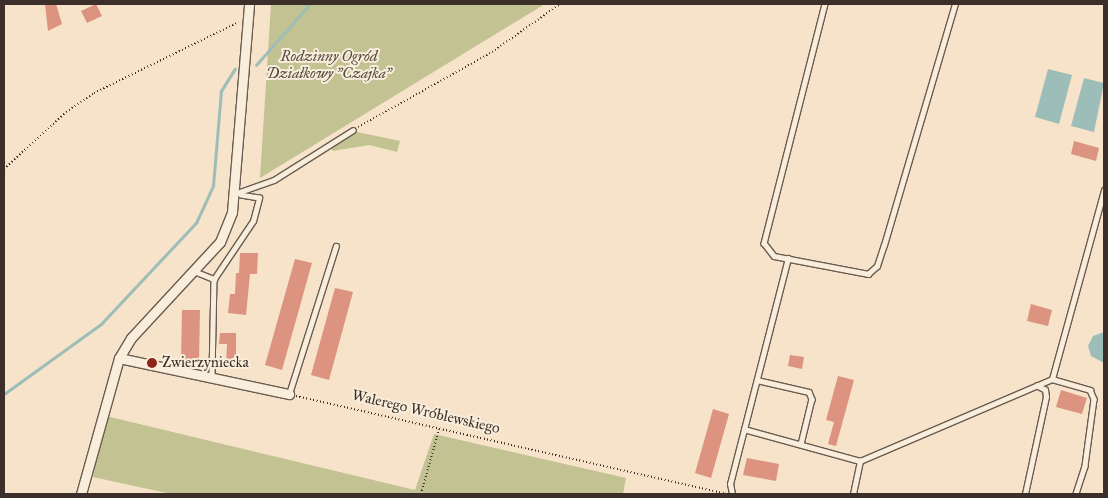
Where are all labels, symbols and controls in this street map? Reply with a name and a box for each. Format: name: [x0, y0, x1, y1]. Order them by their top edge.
park label: Rodzinny Ogród Działkowy "Czajka": [266, 47, 392, 82]
place label: Zwierzyniecka: [162, 354, 249, 372]
marker: Zwierzyniecka: [146, 357, 158, 369]
street label: Walerego Wróblewskiego: [350, 386, 502, 438]

